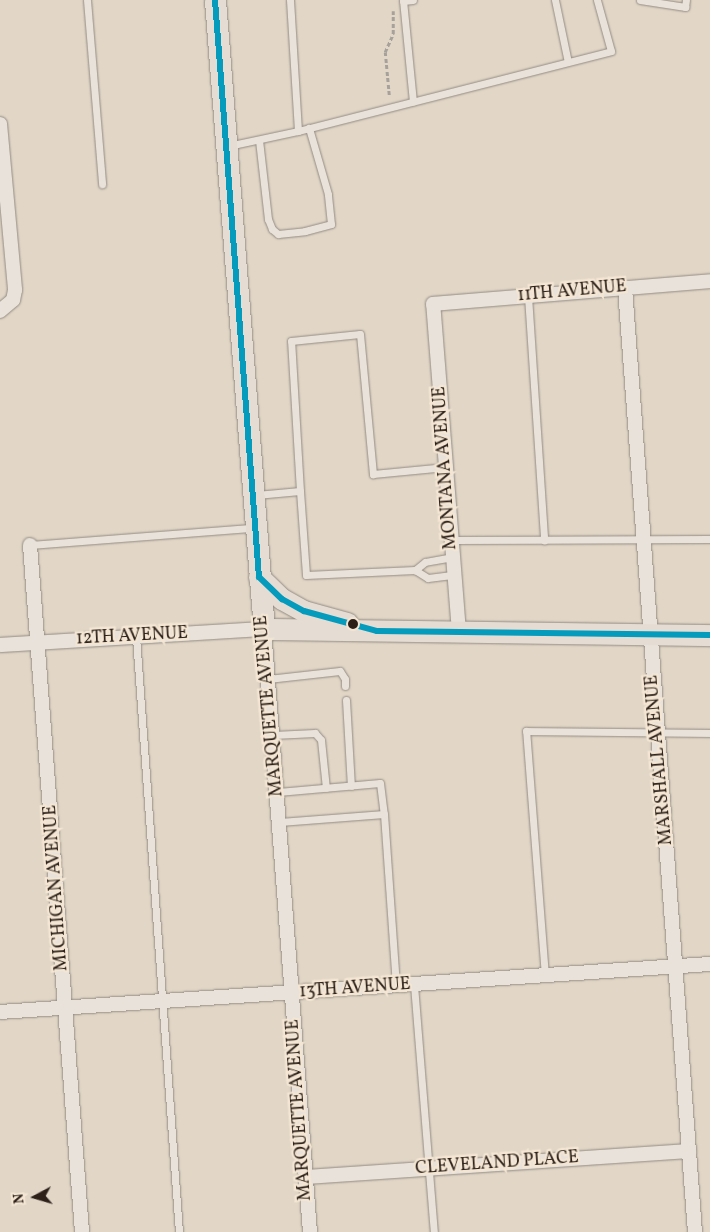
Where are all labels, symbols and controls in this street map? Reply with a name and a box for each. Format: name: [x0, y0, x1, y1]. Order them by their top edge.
street label: 11TH AVENUE: [517, 276, 627, 308]
street label: MONTANA AVENUE: [430, 385, 462, 551]
street label: MARQUETTE AVENUE: [251, 614, 289, 798]
unlabelled marker: [348, 619, 358, 629]
street label: 12TH AVENUE: [75, 623, 189, 651]
street label: MARSHALL AVENUE: [642, 674, 678, 846]
street label: MICHIGAN AVENUE: [40, 804, 74, 972]
street label: 13TH AVENUE: [299, 974, 411, 1004]
street label: MARQUETTE AVENUE: [283, 1018, 317, 1202]
street label: CLEVELAND PLACE: [415, 1148, 579, 1180]
north arrow: [10, 1172, 60, 1222]
text: N: [10, 1193, 30, 1205]

